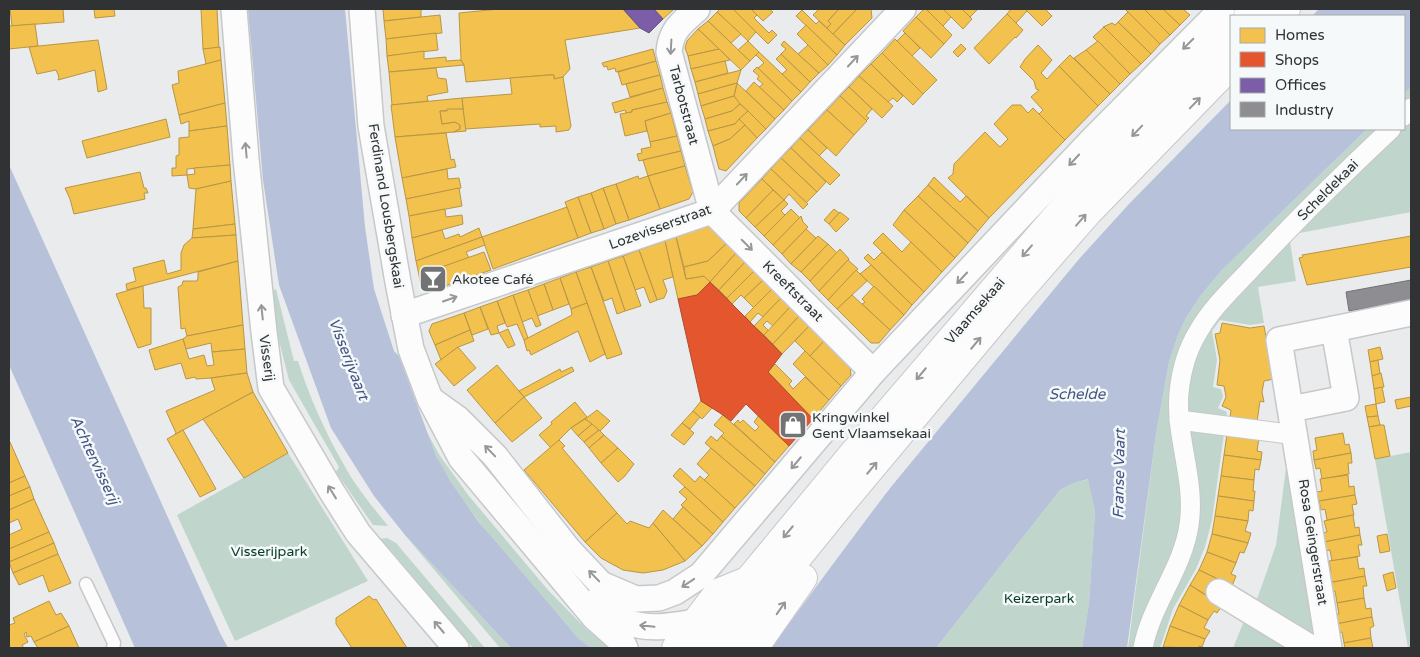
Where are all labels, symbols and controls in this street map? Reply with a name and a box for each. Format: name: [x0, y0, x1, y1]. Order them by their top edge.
legend: [1230, 15, 1405, 130]
text: Homes: [1275, 26, 1325, 44]
one-way arrow: [1182, 37, 1194, 49]
one-way arrow: [666, 38, 675, 54]
text: Shops: [1275, 51, 1319, 69]
one-way arrow: [847, 55, 859, 67]
street label: Tarbotstraat: [665, 63, 703, 147]
text: Offices: [1275, 76, 1326, 94]
one-way arrow: [1188, 97, 1201, 109]
text: Industry: [1275, 101, 1334, 119]
street label: Ferdinand Lousbergskaai: [365, 122, 407, 290]
one-way arrow: [1131, 125, 1143, 138]
one-way arrow: [241, 142, 250, 158]
one-way arrow: [1068, 153, 1080, 166]
street label: Scheldekaai: [1294, 156, 1362, 224]
one-way arrow: [736, 173, 748, 186]
street label: Lozevisserstraat: [607, 200, 714, 253]
one-way arrow: [1076, 213, 1087, 226]
one-way arrow: [741, 239, 753, 251]
one-way arrow: [1021, 244, 1033, 257]
street label: Kreeftstraat: [759, 257, 827, 325]
bar icon: Akotee Café: [418, 264, 448, 294]
place label: Akotee Café: [452, 271, 533, 288]
one-way arrow: [956, 271, 968, 284]
street label: Vlaamsekaai: [941, 274, 1009, 348]
one-way arrow: [442, 294, 458, 304]
one-way arrow: [257, 304, 267, 320]
water label: Visserijvaart: [325, 315, 374, 405]
street label: Visserij: [255, 334, 279, 382]
one-way arrow: [970, 337, 981, 350]
one-way arrow: [915, 368, 927, 381]
water label: Schelde: [1049, 385, 1107, 403]
place label: Kringwinkel Gent Vlaamsekaai: [812, 409, 931, 442]
shop icon: Kringwinkel Gent Vlaamsekaai: [778, 410, 808, 440]
water label: Achtervisserij: [67, 413, 124, 509]
water label: Franse Vaart: [1109, 427, 1129, 519]
one-way arrow: [484, 445, 496, 457]
one-way arrow: [791, 456, 802, 469]
one-way arrow: [866, 461, 877, 474]
street label: Rosa Geingerstraat: [1295, 478, 1331, 607]
one-way arrow: [326, 486, 336, 500]
one-way arrow: [782, 526, 794, 539]
park label: Visserijpark: [231, 543, 308, 560]
one-way arrow: [588, 570, 600, 582]
one-way arrow: [682, 578, 696, 588]
park label: Keizerpark: [1004, 590, 1075, 607]
one-way arrow: [776, 601, 786, 615]
one-way arrow: [433, 621, 444, 634]
one-way arrow: [639, 621, 655, 631]

